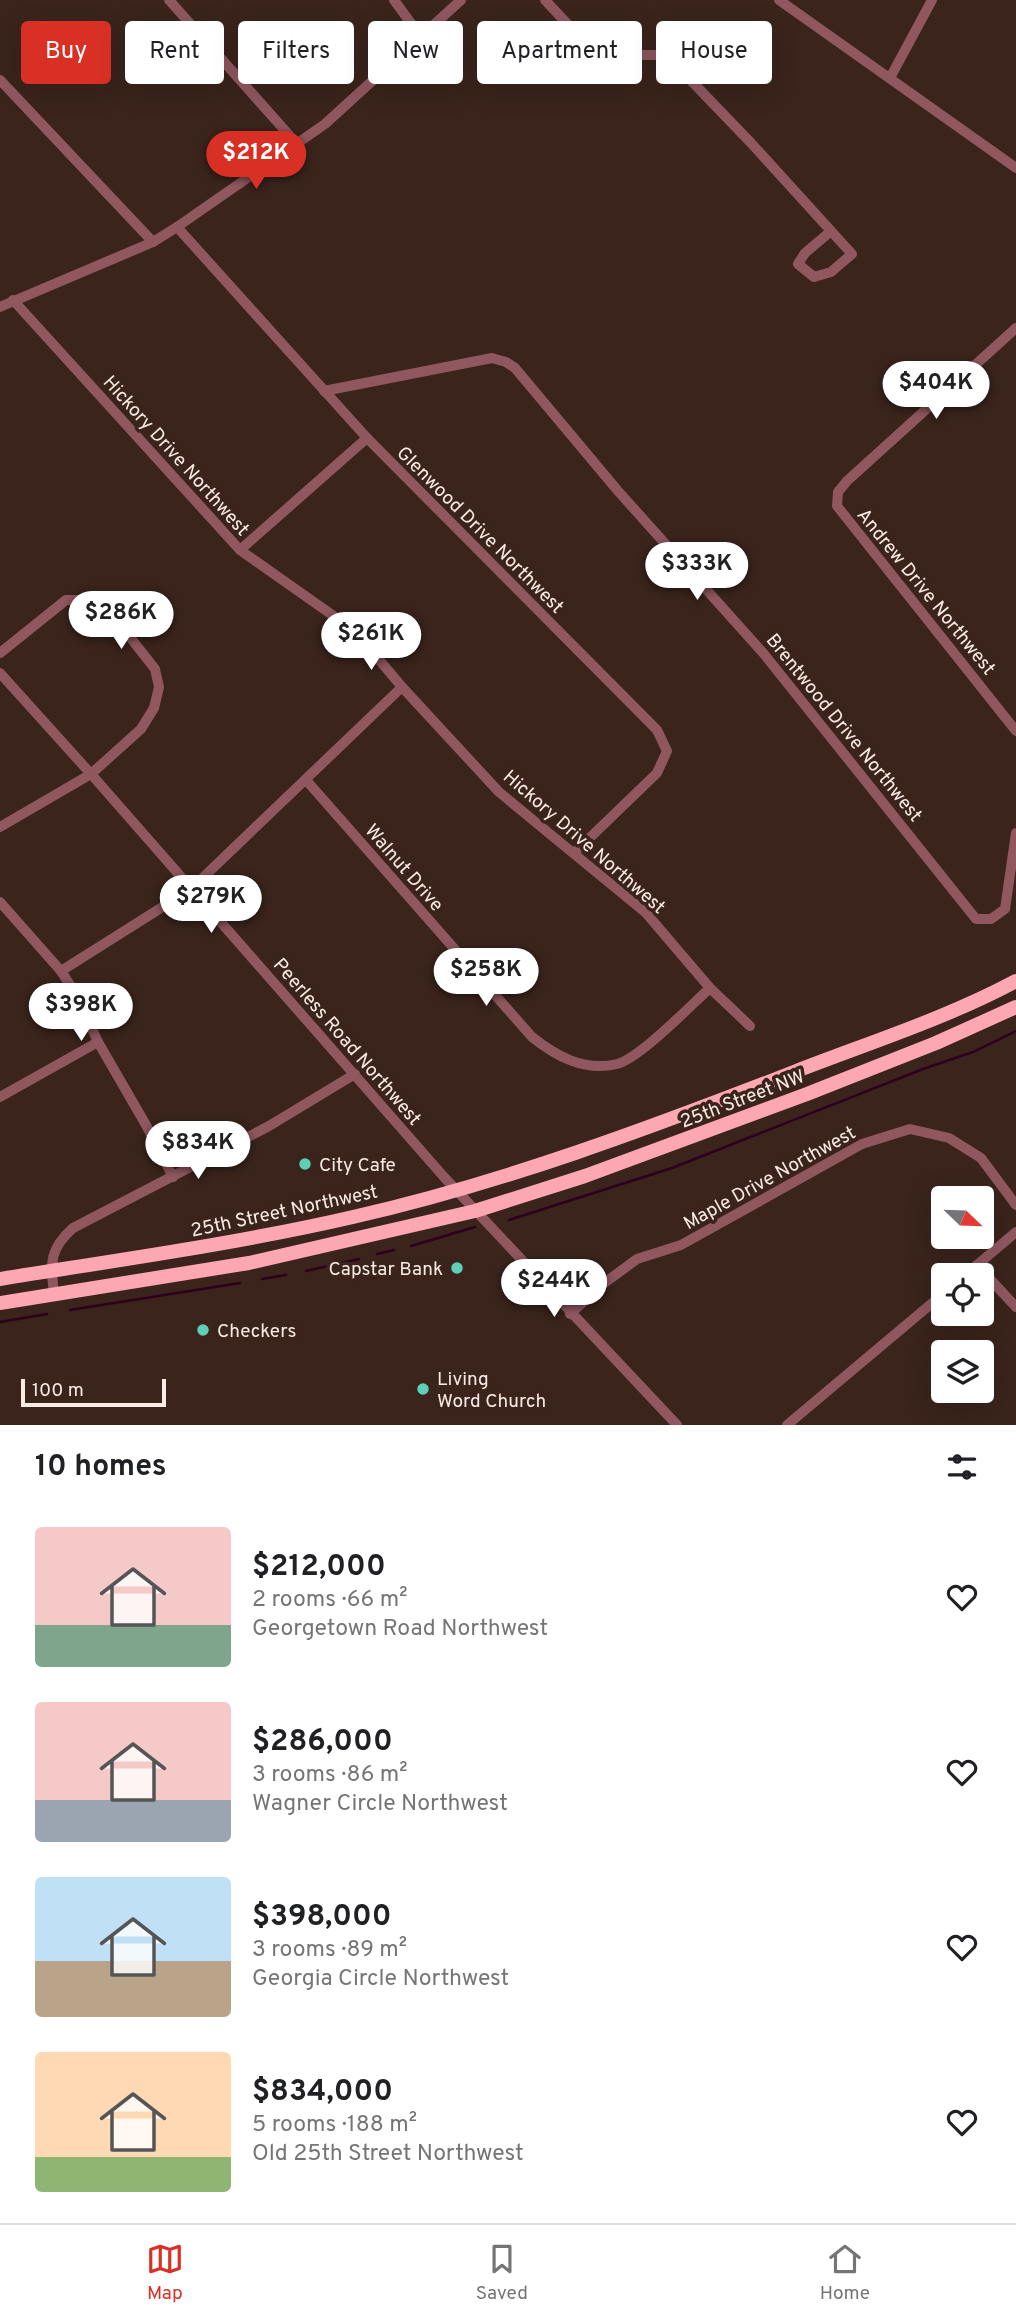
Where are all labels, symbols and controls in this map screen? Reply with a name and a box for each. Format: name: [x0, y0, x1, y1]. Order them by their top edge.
chip: Buy: [21, 21, 111, 84]
chip: Rent: [125, 21, 224, 84]
chip: Filters: [238, 21, 354, 84]
chip: New: [368, 21, 463, 84]
chip: Apartment: [477, 21, 642, 84]
chip: House: [656, 21, 772, 84]
pin: $212K: [207, 132, 305, 191]
text: $212K: [222, 139, 290, 168]
pin: $404K: [887, 362, 985, 421]
text: $404K: [899, 369, 973, 398]
street label: Hickory Drive Northwest: [97, 371, 254, 541]
street label: Glenwood Drive Northwest: [391, 442, 568, 619]
street label: Andrew Drive Northwest: [851, 504, 1000, 680]
pin: $333K: [648, 542, 746, 602]
text: $333K: [661, 550, 733, 579]
pin: $286K: [72, 592, 170, 651]
text: $286K: [85, 599, 157, 628]
pin: $261K: [322, 612, 420, 672]
text: $261K: [337, 620, 405, 649]
street label: Brentwood Drive Northwest: [760, 629, 927, 827]
street label: Hickory Drive Northwest: [498, 765, 670, 920]
street label: Walnut Drive: [359, 819, 448, 917]
pin: $279K: [162, 876, 260, 935]
text: $279K: [176, 883, 246, 912]
pin: $258K: [437, 948, 535, 1008]
street label: Peerless Road Northwest: [267, 954, 426, 1131]
text: $258K: [450, 956, 522, 985]
pin: $398K: [32, 984, 130, 1043]
text: $398K: [45, 991, 117, 1020]
street label: 25th Street NW: [677, 1065, 808, 1135]
street label: Maple Drive Northwest: [680, 1121, 860, 1236]
pin: $834K: [149, 1122, 247, 1181]
text: $834K: [161, 1129, 235, 1158]
place label: City Cafe: [319, 1154, 396, 1178]
marker: City Cafe: [297, 1156, 313, 1172]
street label: 25th Street Northwest: [189, 1180, 380, 1243]
north arrow: [931, 1186, 994, 1250]
map controls: [931, 1186, 994, 1403]
place label: Capstar Bank: [328, 1258, 443, 1282]
marker: Capstar Bank: [449, 1260, 465, 1276]
pin: $244K: [505, 1260, 603, 1319]
button: locate: [931, 1263, 994, 1326]
text: $244K: [517, 1267, 591, 1296]
place label: Checkers: [217, 1320, 296, 1344]
marker: Checkers: [195, 1322, 211, 1338]
button: layers: [931, 1340, 994, 1403]
place label: Living Word Church: [437, 1368, 546, 1414]
scale bar: [21, 1376, 166, 1408]
text: 100 m: [32, 1379, 84, 1403]
marker: Living Word Church: [415, 1381, 431, 1397]
icon: filters: [943, 1448, 981, 1486]
text: 10 homes: [35, 1449, 166, 1486]
text: $212,000: [252, 1549, 386, 1586]
icon: home: [91, 1555, 175, 1639]
icon: heart: [943, 1578, 981, 1616]
text: 2 rooms · 66 m²: [252, 1586, 408, 1615]
text: Georgetown Road Northwest: [252, 1615, 548, 1644]
text: $286,000: [252, 1724, 393, 1761]
icon: home: [91, 1730, 175, 1814]
icon: heart: [943, 1753, 981, 1791]
text: 3 rooms · 86 m²: [252, 1761, 408, 1790]
text: Wagner Circle Northwest: [252, 1790, 508, 1819]
text: $398,000: [252, 1899, 392, 1936]
icon: home: [91, 1905, 175, 1989]
icon: heart: [943, 1928, 981, 1966]
text: 3 rooms · 89 m²: [252, 1936, 407, 1965]
text: Georgia Circle Northwest: [252, 1965, 509, 1994]
text: $834,000: [252, 2074, 393, 2111]
icon: home: [91, 2080, 175, 2164]
icon: heart: [943, 2103, 981, 2141]
text: 5 rooms · 188 m²: [252, 2111, 417, 2140]
text: Old 25th Street Northwest: [252, 2140, 524, 2169]
tab: Map: [146, 2240, 184, 2306]
tab: Saved: [476, 2240, 528, 2306]
tab: Home: [820, 2240, 870, 2306]

